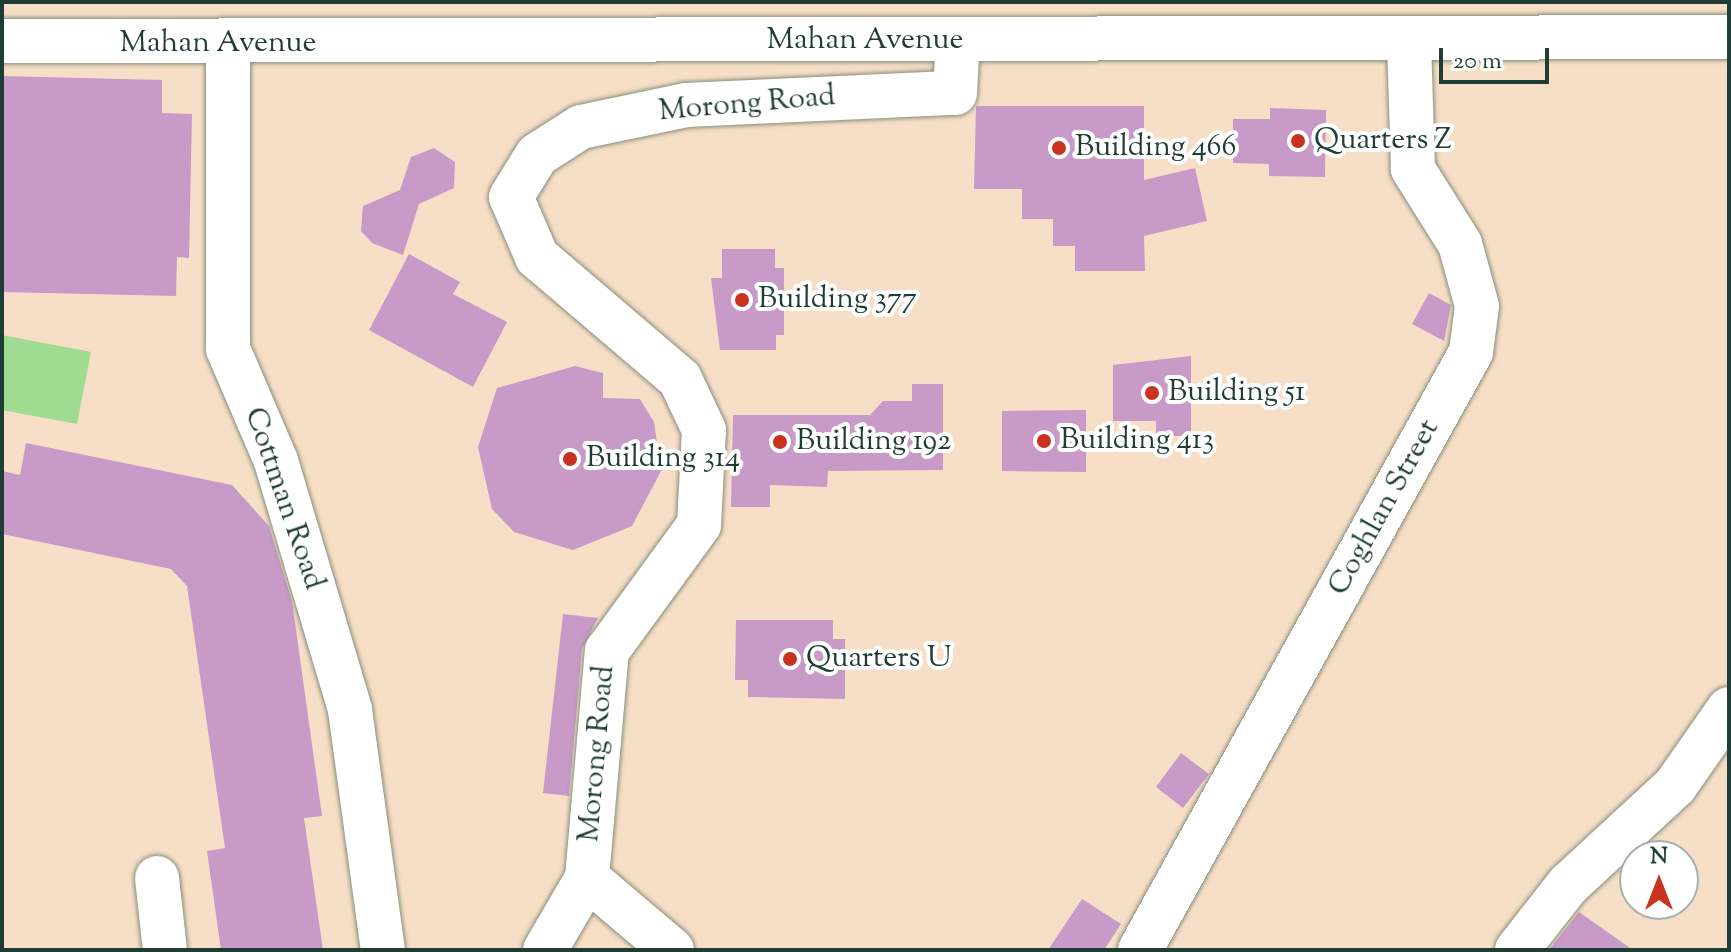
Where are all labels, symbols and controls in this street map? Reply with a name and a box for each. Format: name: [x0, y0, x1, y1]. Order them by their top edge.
street label: Mahan Avenue: [766, 23, 964, 59]
street label: Mahan Avenue: [119, 26, 317, 62]
scale bar: [1443, 32, 1553, 82]
text: 20 m: [1453, 45, 1502, 79]
street label: Morong Road: [657, 79, 837, 131]
place label: Quarters Z: [1314, 123, 1452, 159]
place label: Building 466: [1075, 130, 1236, 166]
marker: Quarters Z: [1289, 132, 1307, 150]
marker: Building 466: [1050, 139, 1068, 157]
place label: Building 377: [758, 282, 917, 318]
marker: Building 377: [733, 291, 751, 309]
place label: Building 51: [1168, 375, 1305, 411]
marker: Building 51: [1143, 384, 1161, 402]
street label: Cottman Road: [235, 403, 331, 595]
street label: Coghlan Street: [1322, 414, 1448, 602]
place label: Building 413: [1060, 423, 1214, 459]
place label: Building 192: [796, 424, 951, 460]
marker: Building 413: [1035, 432, 1053, 450]
marker: Building 192: [771, 433, 789, 451]
place label: Building 314: [586, 441, 740, 477]
marker: Building 314: [561, 450, 579, 468]
place label: Quarters U: [806, 641, 951, 677]
marker: Quarters U: [781, 650, 799, 668]
street label: Morong Road: [572, 664, 624, 844]
north arrow: [1619, 840, 1699, 920]
text: N: [1650, 842, 1668, 874]

